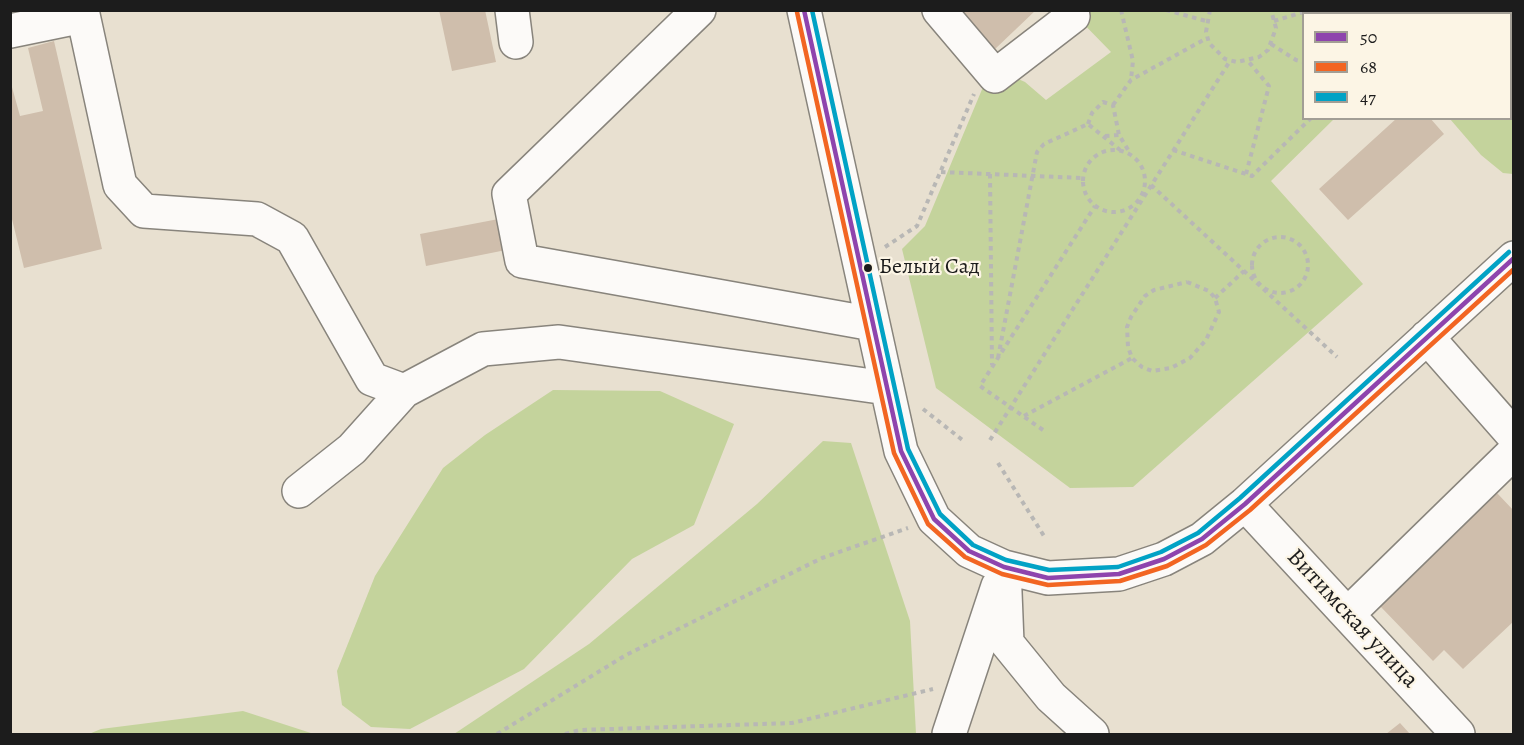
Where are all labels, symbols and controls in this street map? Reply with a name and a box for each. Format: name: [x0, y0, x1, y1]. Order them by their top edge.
legend: [1302, 12, 1512, 120]
text: 50: [1360, 25, 1377, 49]
text: 68: [1360, 55, 1377, 79]
text: 47: [1360, 85, 1376, 109]
place label: Белый Сад: [879, 255, 980, 281]
marker: Белый Сад: [862, 262, 874, 274]
street label: Витимская улица: [1280, 543, 1424, 695]

